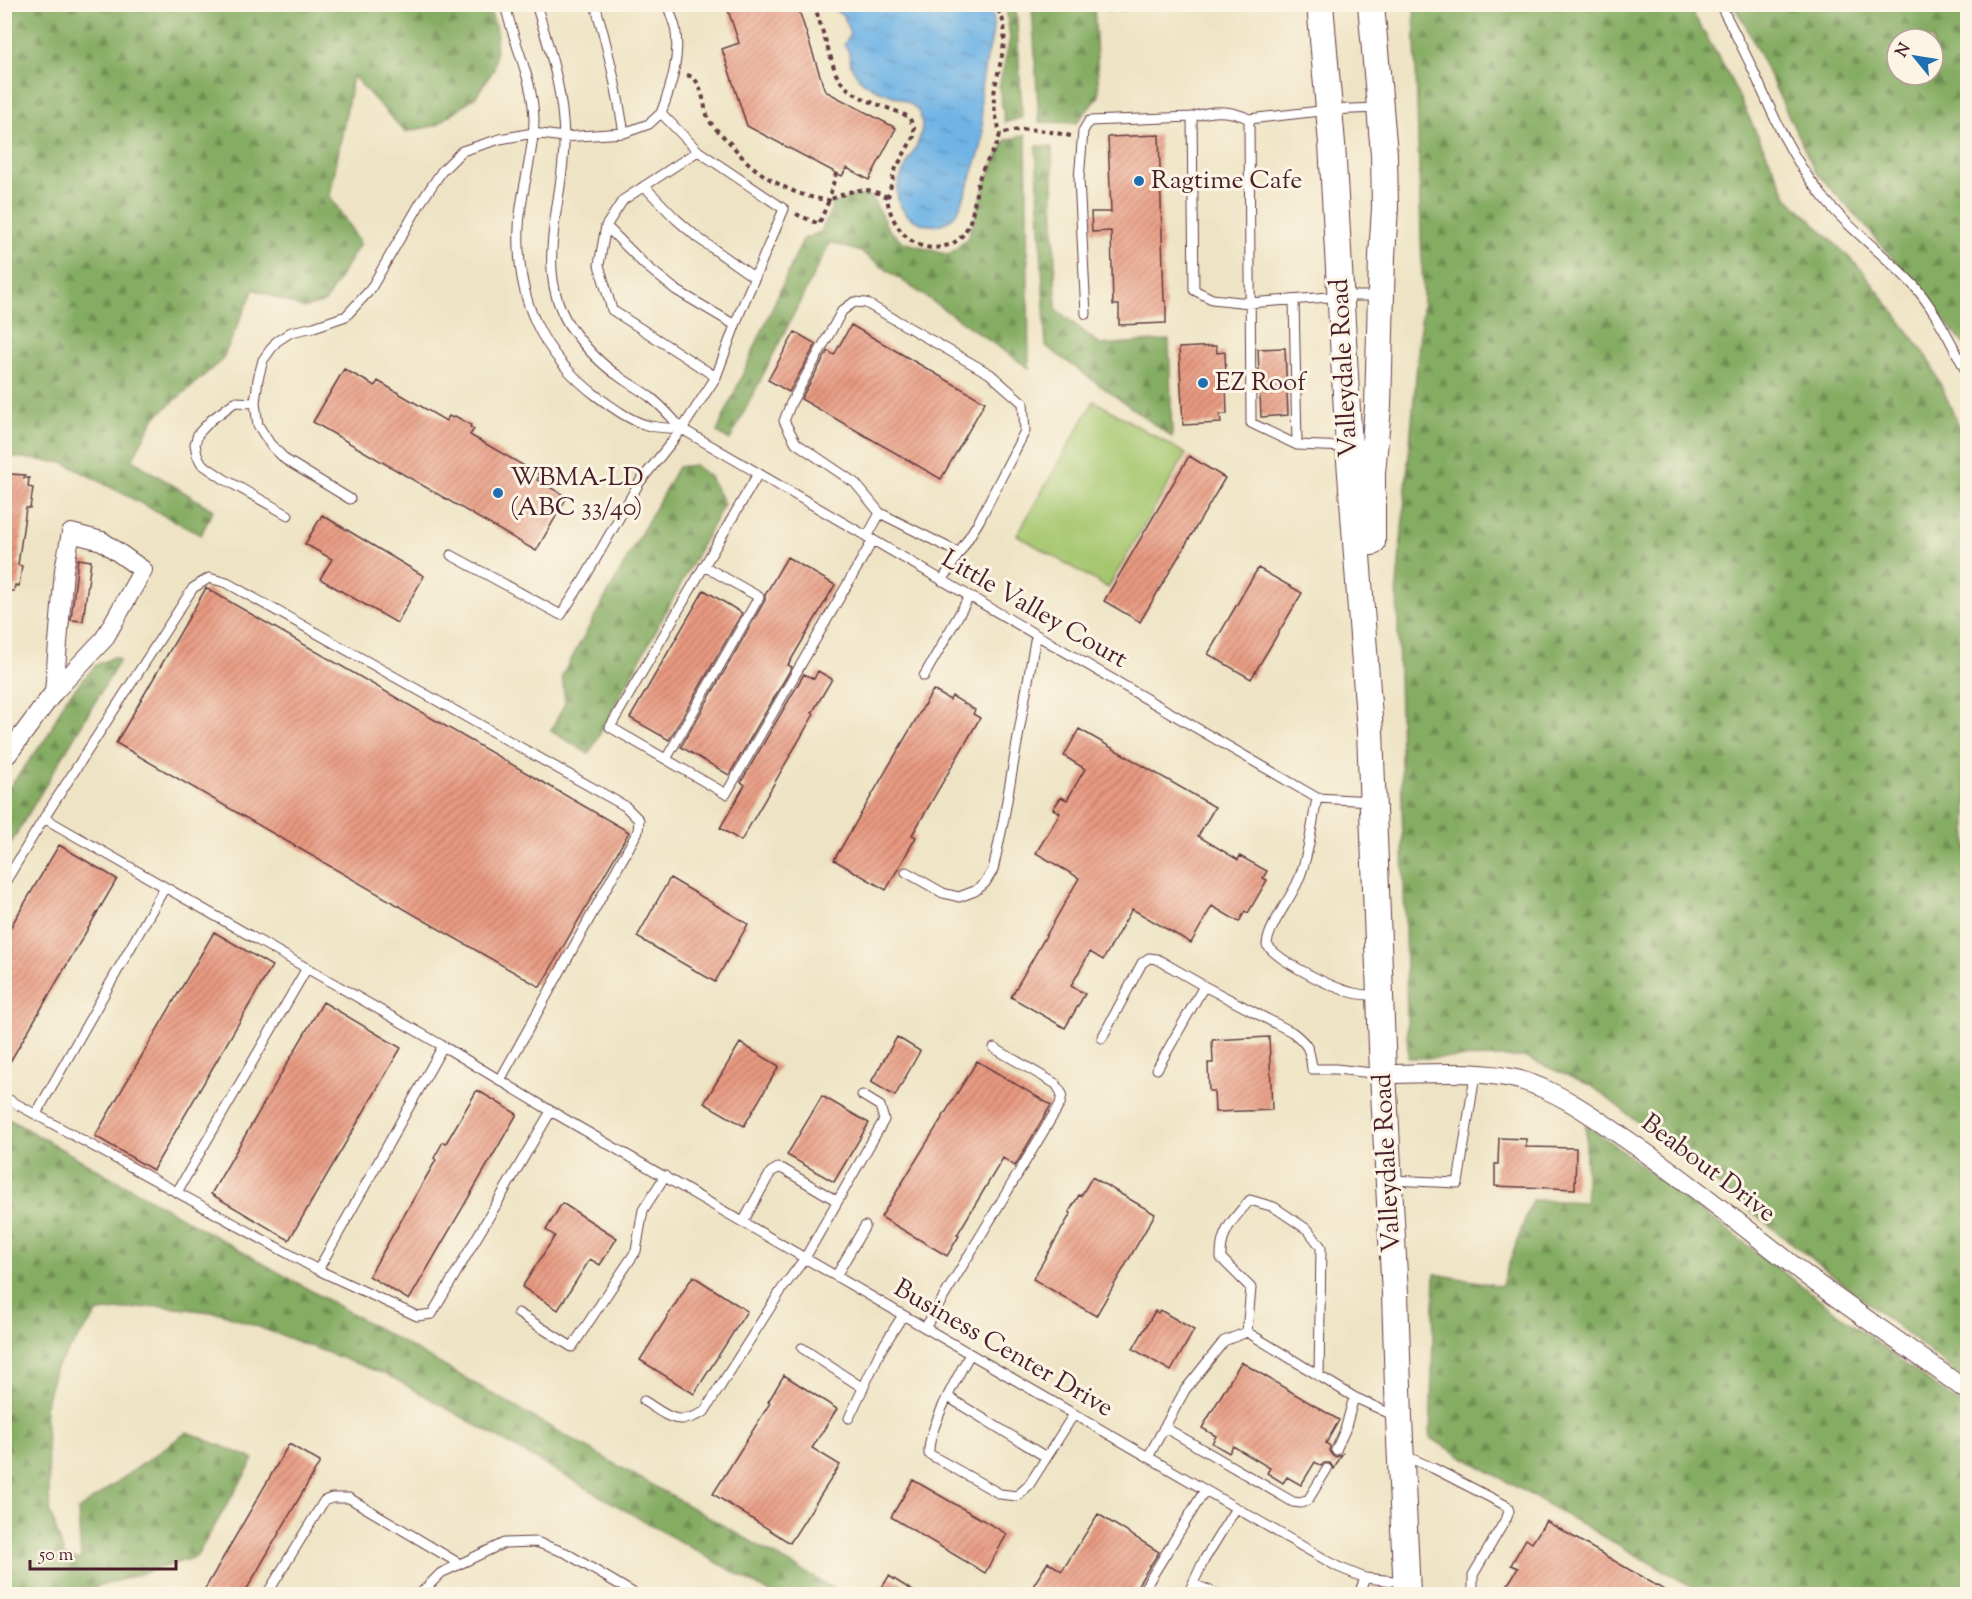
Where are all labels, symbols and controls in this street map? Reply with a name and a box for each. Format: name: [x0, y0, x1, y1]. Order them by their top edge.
north arrow: [1885, 27, 1945, 87]
text: N: [1891, 39, 1917, 62]
place label: Ragtime Cafe: [1151, 163, 1302, 200]
marker: Ragtime Cafe: [1132, 174, 1146, 188]
street label: Valleydale Road: [1322, 277, 1368, 459]
place label: EZ Roof: [1215, 365, 1307, 402]
marker: EZ Roof: [1196, 376, 1210, 390]
place label: WBMA-LD (ABC 33/40): [510, 460, 644, 527]
marker: WBMA-LD (ABC 33/40): [491, 486, 505, 500]
street label: Little Valley Court: [934, 542, 1134, 678]
street label: Valleydale Road: [1365, 1072, 1411, 1254]
street label: Beabout Drive: [1633, 1106, 1783, 1232]
street label: Business Center Drive: [886, 1271, 1120, 1427]
scale bar: [30, 1533, 176, 1571]
text: 50 m: [38, 1543, 74, 1569]

